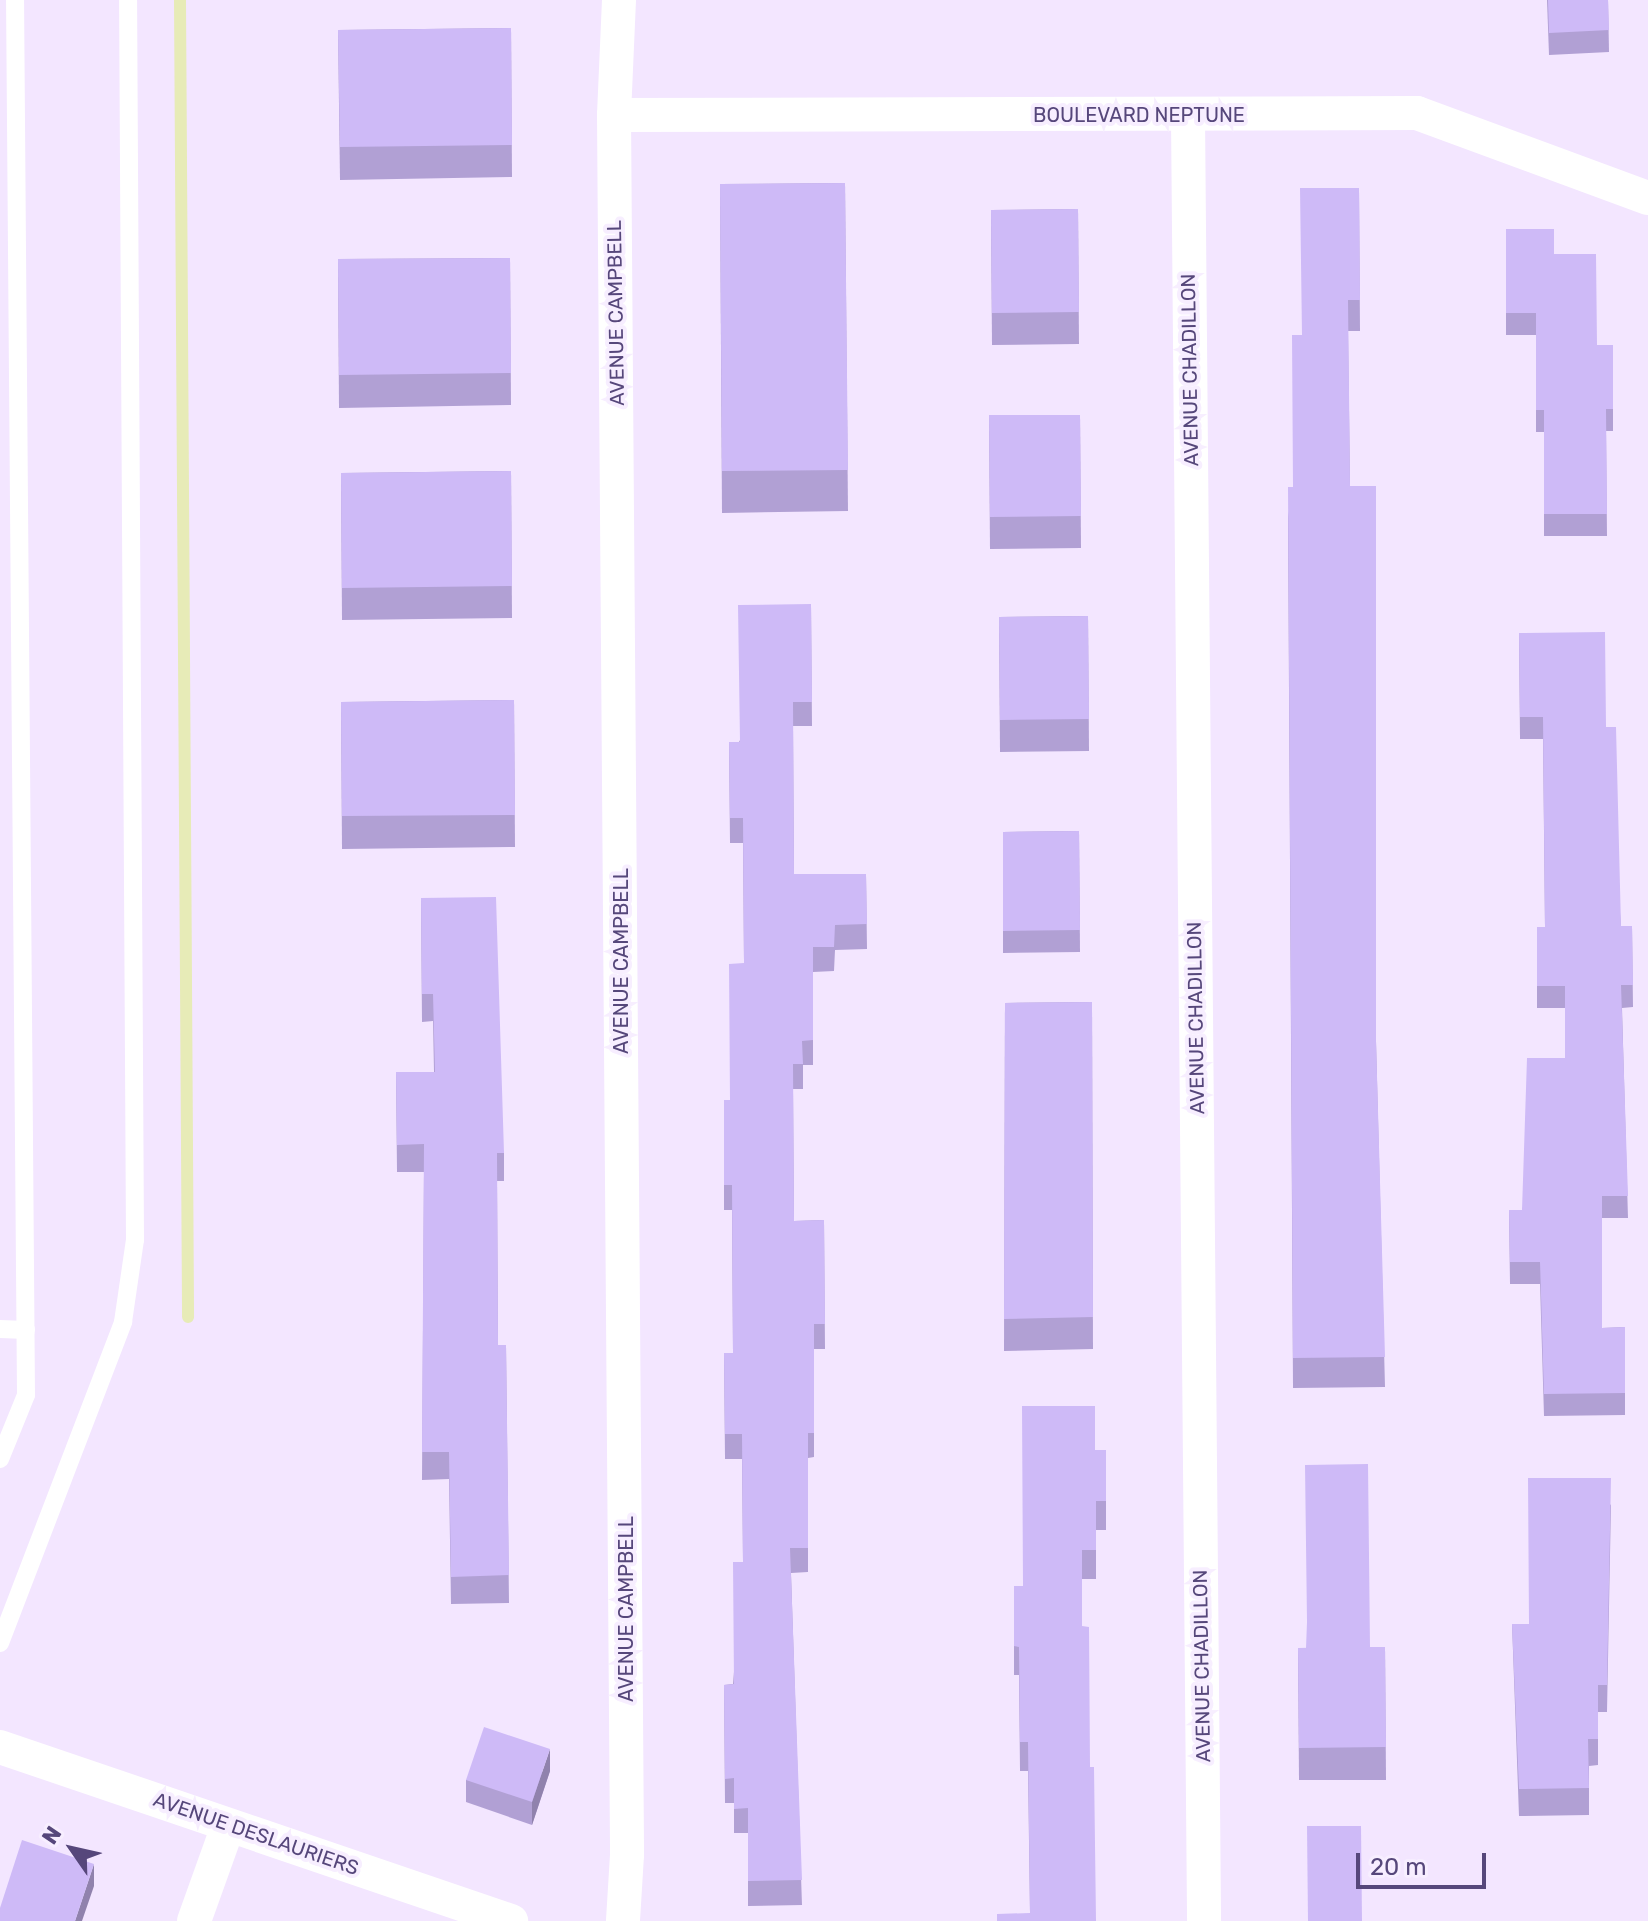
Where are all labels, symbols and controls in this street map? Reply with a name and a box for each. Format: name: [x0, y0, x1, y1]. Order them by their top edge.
street label: BOULEVARD NEPTUNE: [1033, 103, 1245, 127]
street label: AVENUE CAMPBELL: [602, 220, 630, 406]
street label: AVENUE CHADILLON: [1176, 274, 1204, 466]
street label: AVENUE CAMPBELL: [609, 868, 633, 1054]
street label: AVENUE CHADILLON: [1182, 922, 1210, 1114]
street label: AVENUE CAMPBELL: [614, 1516, 638, 1702]
street label: AVENUE CHADILLON: [1188, 1570, 1216, 1762]
street label: AVENUE DESLAURIERS: [150, 1788, 362, 1880]
north arrow: [32, 1809, 112, 1889]
text: N: [36, 1821, 67, 1849]
scale bar: [1360, 1837, 1490, 1887]
text: 20 m: [1370, 1853, 1427, 1881]

